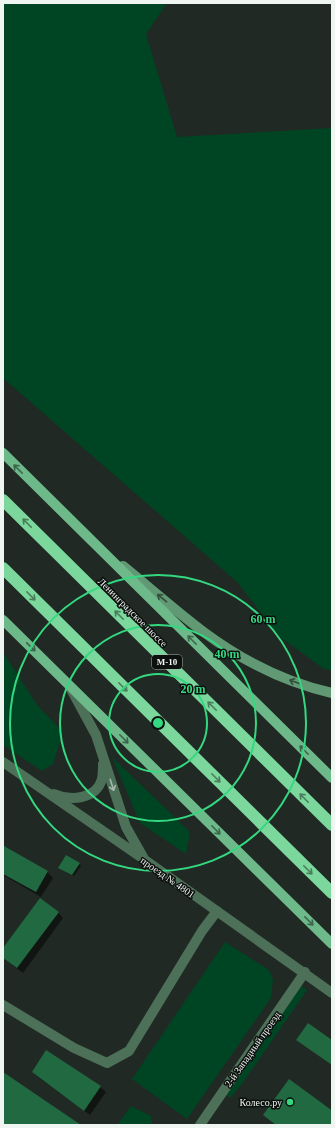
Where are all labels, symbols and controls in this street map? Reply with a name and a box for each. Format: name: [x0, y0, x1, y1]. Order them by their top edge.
one-way arrow: [13, 464, 23, 473]
one-way arrow: [22, 518, 32, 528]
street label: Ленинградское шоссе: [96, 576, 170, 650]
one-way arrow: [26, 591, 36, 601]
one-way arrow: [157, 593, 167, 602]
one-way arrow: [114, 610, 124, 620]
text: 60 m: [251, 612, 276, 626]
one-way arrow: [187, 635, 197, 645]
one-way arrow: [26, 643, 36, 652]
text: 40 m: [215, 647, 240, 661]
road number: М-10: [152, 655, 182, 669]
one-way arrow: [289, 677, 301, 685]
one-way arrow: [118, 682, 128, 692]
text: 20 m: [181, 682, 206, 696]
one-way arrow: [207, 701, 217, 711]
centre of rings: [151, 716, 165, 730]
one-way arrow: [119, 734, 129, 744]
one-way arrow: [299, 746, 309, 755]
one-way arrow: [211, 774, 221, 783]
one-way arrow: [109, 778, 116, 791]
one-way arrow: [299, 793, 309, 803]
one-way arrow: [211, 825, 221, 835]
street label: проезд № 4801: [139, 855, 197, 900]
one-way arrow: [303, 865, 313, 875]
one-way arrow: [304, 916, 314, 926]
street label: 2-й Западный проезд: [222, 1010, 282, 1089]
place label: Колесо.ру: [239, 1097, 282, 1108]
marker: Колесо.ру: [285, 1097, 295, 1107]

